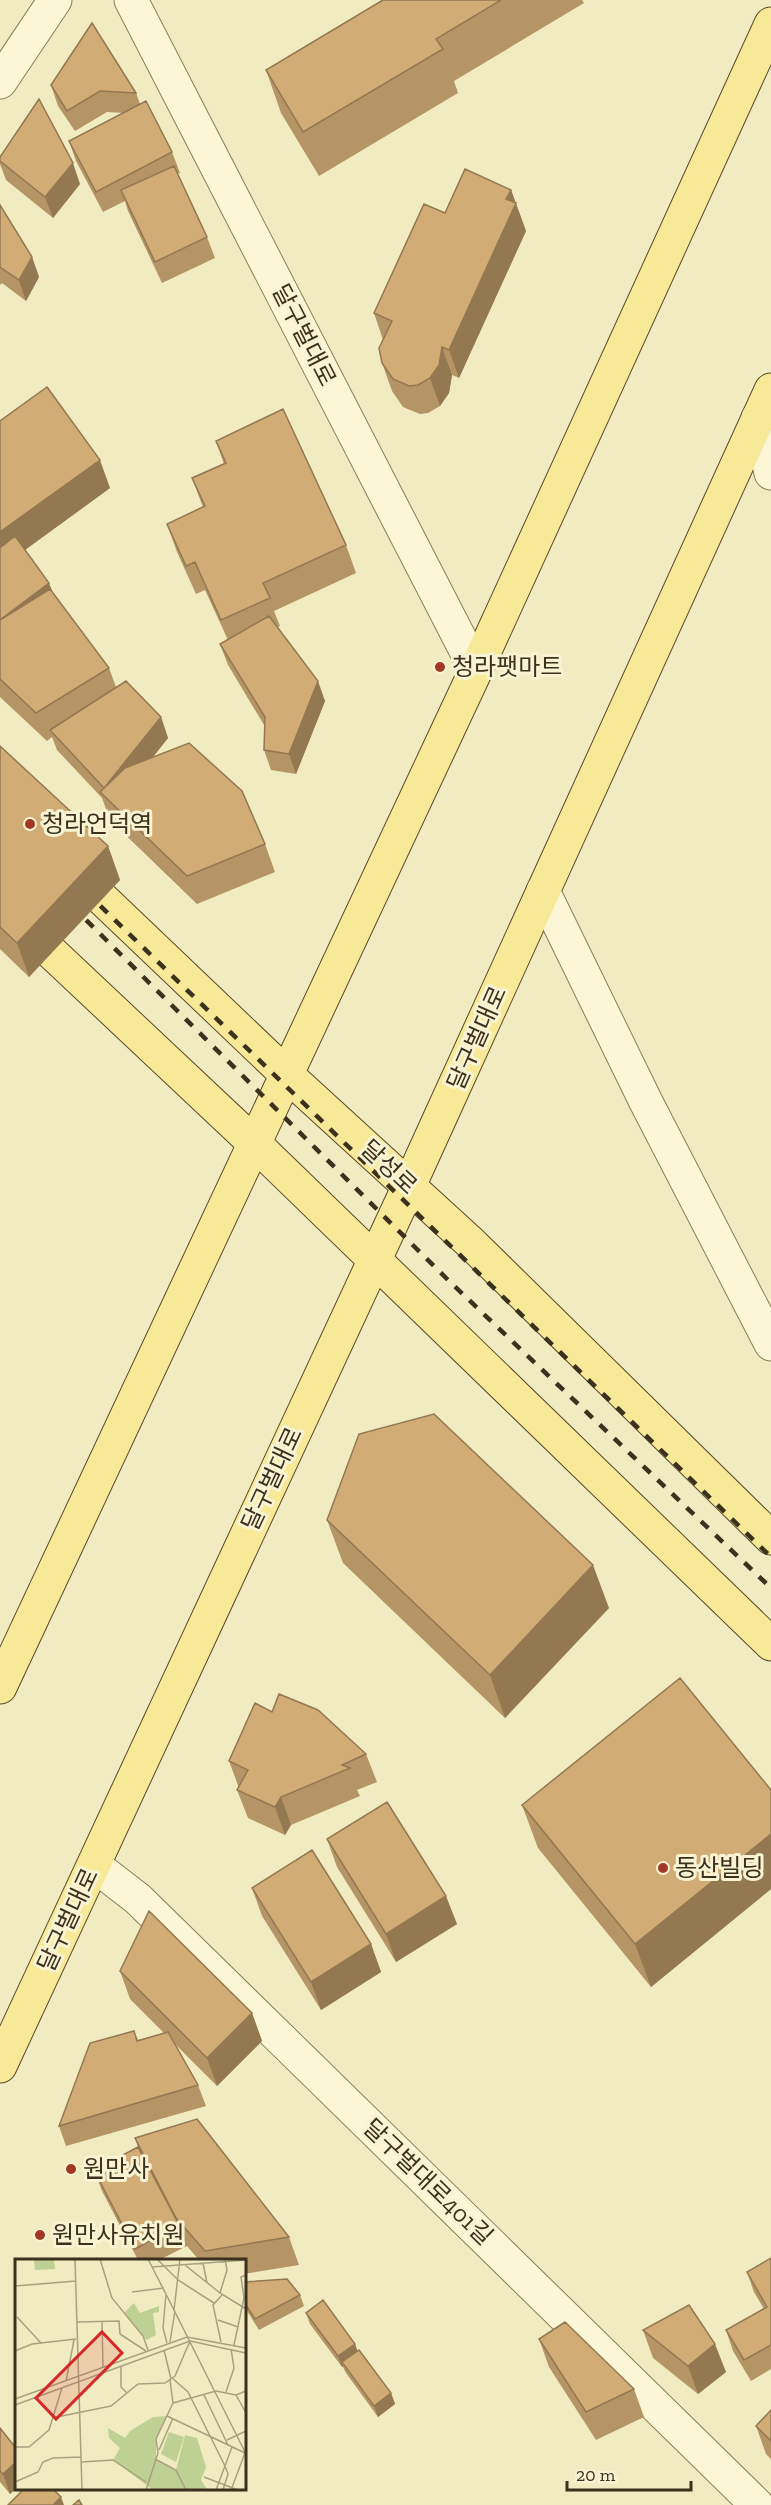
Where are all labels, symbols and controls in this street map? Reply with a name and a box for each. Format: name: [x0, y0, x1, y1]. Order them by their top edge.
street label: 달구벌대로: [266, 279, 342, 391]
place label: 청라팻마트: [452, 652, 562, 681]
marker: 청라팻마트: [433, 660, 447, 674]
place label: 청라언덕역: [42, 809, 152, 838]
marker: 청라언덕역: [23, 817, 37, 831]
street label: 달구벌대로: [441, 981, 512, 1094]
street label: 달성로: [355, 1133, 423, 1200]
street label: 달구벌대로: [235, 1423, 308, 1535]
place label: 동산빌딩: [675, 1853, 763, 1882]
marker: 동산빌딩: [656, 1861, 670, 1875]
street label: 달구벌대로: [31, 1864, 104, 1976]
street label: 달구벌대로401길: [358, 2113, 499, 2251]
place label: 원만사: [83, 2154, 149, 2183]
marker: 원만사: [64, 2162, 78, 2176]
place label: 원만사유치원: [52, 2220, 184, 2249]
marker: 원만사유치원: [33, 2228, 47, 2242]
inset map: [15, 2259, 246, 2490]
scale bar: [567, 2454, 692, 2492]
text: 20 m: [576, 2464, 616, 2486]

